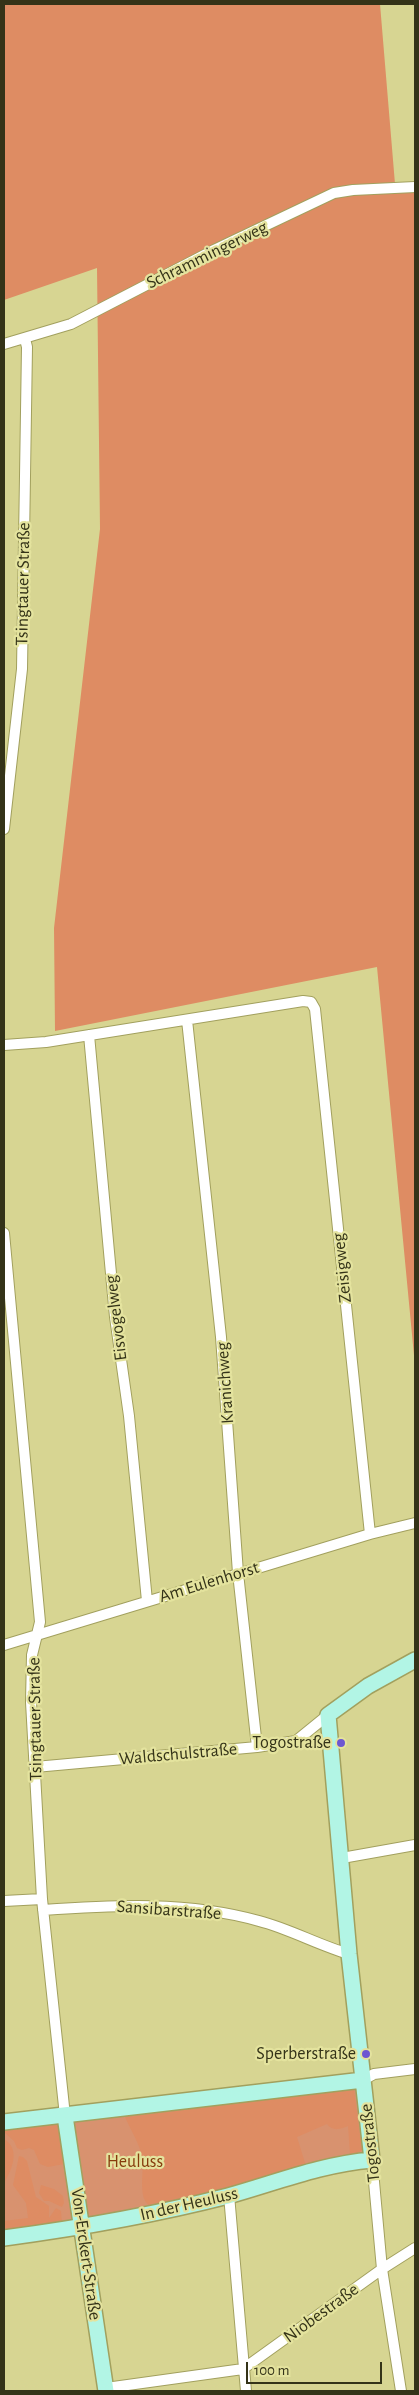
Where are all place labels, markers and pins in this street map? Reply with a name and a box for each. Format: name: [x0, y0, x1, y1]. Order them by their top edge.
place label: Togostraße: [252, 1732, 331, 1754]
marker: Togostraße: [335, 1737, 347, 1749]
place label: Sperberstraße: [256, 2043, 356, 2065]
marker: Sperberstraße: [360, 2048, 372, 2060]

